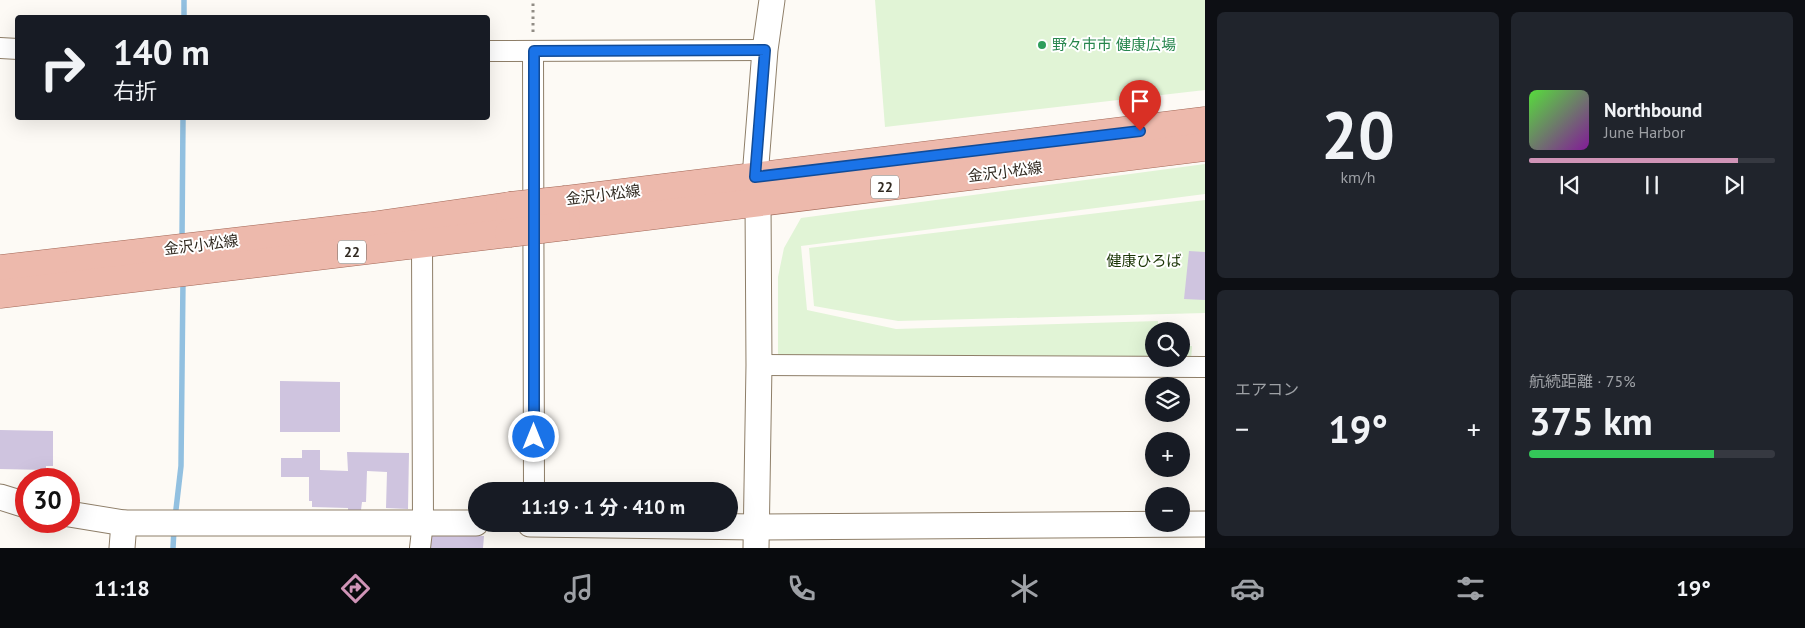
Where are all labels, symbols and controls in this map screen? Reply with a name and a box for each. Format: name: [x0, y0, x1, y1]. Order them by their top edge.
text: 140 m: [113, 29, 210, 75]
icon: right: [30, 35, 95, 100]
place label: 野々市市 健康広場: [1052, 35, 1176, 54]
marker: 野々市市 健康広場: [1036, 39, 1048, 51]
text: 右折: [113, 77, 157, 105]
pin: [1119, 80, 1161, 131]
icon: arrive: [1126, 87, 1154, 115]
text: 20: [1321, 92, 1395, 176]
text: Northbound: [1604, 98, 1702, 122]
text: June Harbor: [1604, 122, 1685, 142]
street label: 金沢小松線: [967, 158, 1043, 186]
text: km/h: [1340, 167, 1376, 187]
icon: previous: [1556, 171, 1584, 199]
icon: pause: [1638, 171, 1666, 199]
icon: next: [1720, 171, 1748, 199]
road number: 22: [871, 176, 899, 198]
street label: 金沢小松線: [565, 181, 641, 209]
street label: 金沢小松線: [163, 231, 239, 259]
road number: 22: [338, 240, 366, 264]
park label: 健康ひろば: [1106, 251, 1182, 270]
map controls: [1145, 322, 1190, 532]
button: search: [1145, 322, 1190, 367]
text: 航続距離 · 75%: [1529, 371, 1636, 391]
button: layers: [1145, 377, 1190, 422]
text: エアコン: [1235, 379, 1299, 399]
text: 375 km: [1529, 396, 1653, 445]
text: 19°: [1328, 404, 1388, 453]
position arrow: [507, 410, 559, 462]
text: −: [1235, 410, 1249, 447]
text: +: [1467, 410, 1481, 447]
button: +: [1145, 432, 1190, 477]
speed limit sign: 30: [15, 468, 80, 533]
button: −: [1145, 487, 1190, 532]
text: 11:19 · 1 分 · 410 m: [521, 495, 685, 519]
icon: directions: [338, 571, 373, 606]
icon: music: [561, 571, 596, 606]
icon: phone: [784, 571, 819, 606]
icon: climate: [1007, 571, 1042, 606]
icon: car: [1230, 571, 1265, 606]
icon: filters: [1453, 571, 1488, 606]
text: 11:18: [94, 574, 150, 602]
text: 19°: [1676, 574, 1711, 602]

